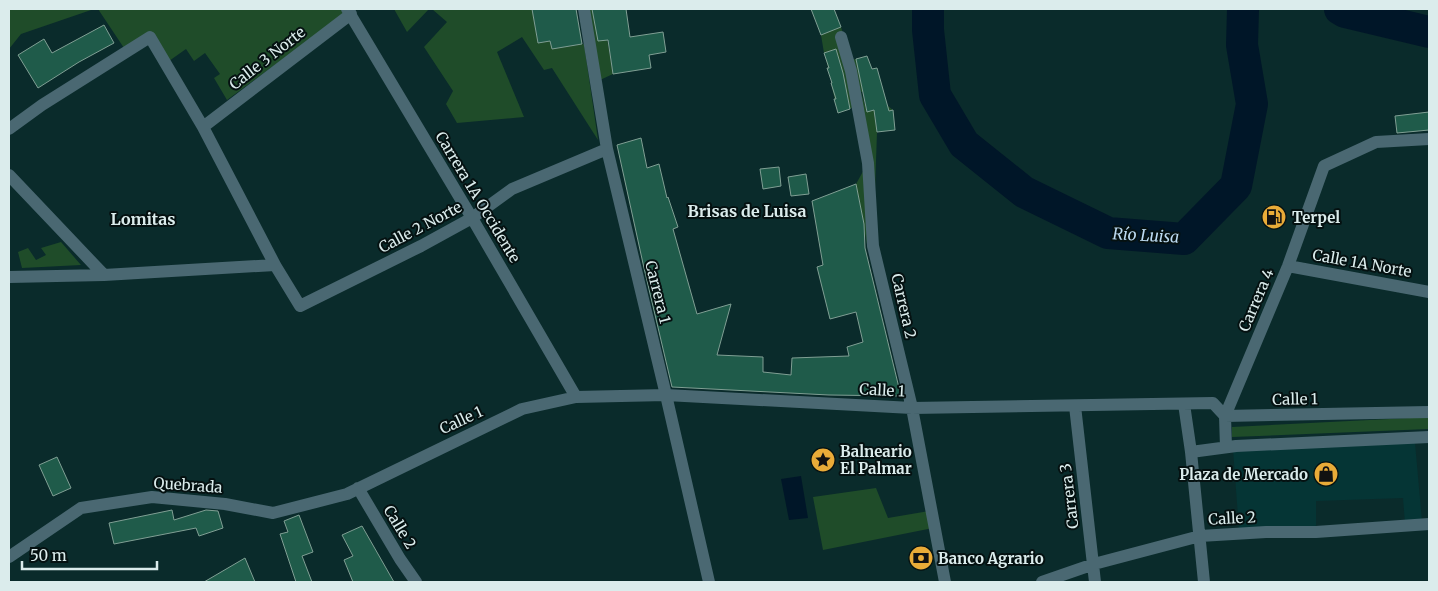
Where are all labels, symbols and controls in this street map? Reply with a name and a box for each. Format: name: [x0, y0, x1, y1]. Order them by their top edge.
street label: Calle 3 Norte: [225, 22, 309, 94]
street label: Carrera 1A Occidente: [431, 128, 525, 266]
street label: Calle 2 Norte: [375, 197, 465, 257]
district label: Brisas de Luisa: [688, 201, 806, 221]
fuel station icon: Terpel: [1261, 204, 1287, 230]
place label: Terpel: [1292, 208, 1340, 227]
district label: Lomitas: [110, 209, 176, 229]
water label: Río Luisa: [1112, 223, 1180, 247]
street label: Calle 1A Norte: [1311, 245, 1413, 281]
street label: Carrera 1: [641, 259, 675, 326]
street label: Carrera 4: [1234, 266, 1278, 334]
street label: Carrera 2: [887, 272, 921, 340]
street label: Calle 1: [859, 379, 905, 401]
street label: Calle 1: [1272, 389, 1318, 409]
street label: Calle 1: [436, 402, 486, 438]
place label: Balneario El Palmar: [840, 442, 912, 478]
place icon: Balneario El Palmar: [810, 447, 836, 473]
shop icon: Plaza de Mercado: [1313, 461, 1339, 487]
street label: Carrera 3: [1056, 462, 1082, 530]
place label: Plaza de Mercado: [1179, 465, 1308, 484]
street label: Quebrada: [153, 473, 223, 497]
street label: Calle 2: [380, 502, 420, 552]
street label: Calle 2: [1208, 507, 1256, 529]
scale bar: [22, 538, 158, 570]
bank icon: Banco Agrario: [908, 545, 934, 571]
text: 50 m: [30, 546, 67, 565]
place label: Banco Agrario: [938, 549, 1044, 568]

